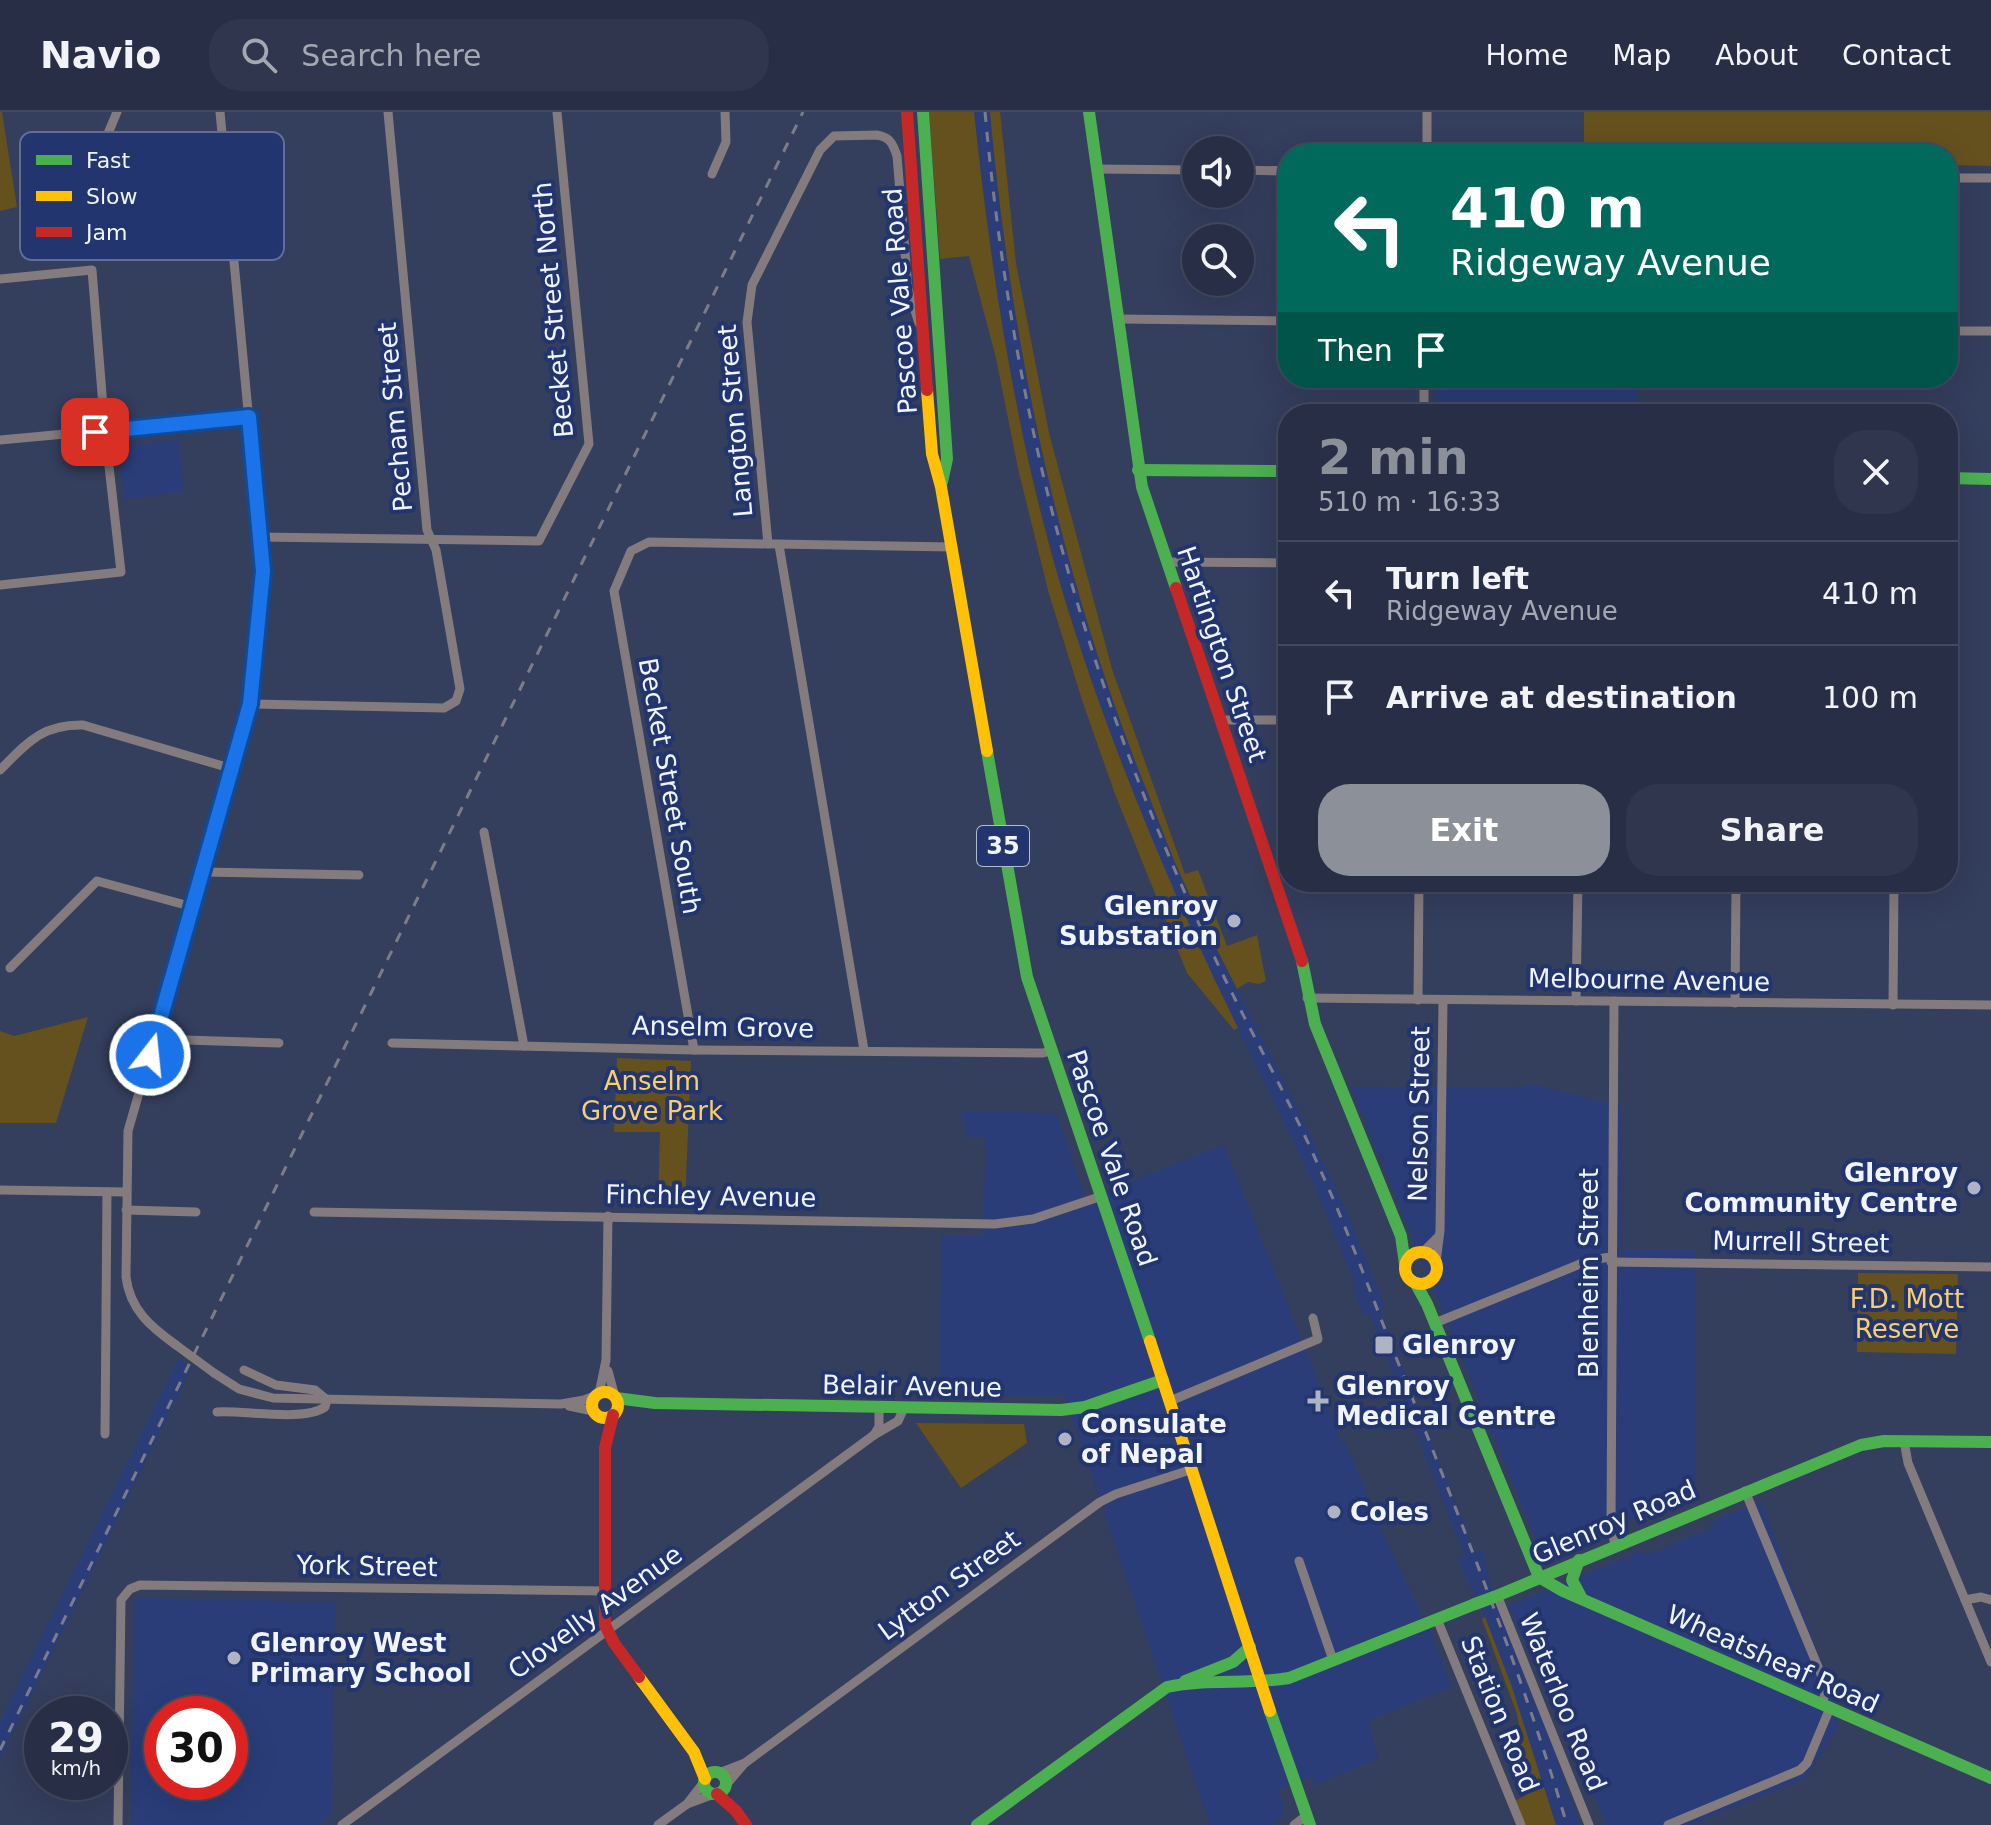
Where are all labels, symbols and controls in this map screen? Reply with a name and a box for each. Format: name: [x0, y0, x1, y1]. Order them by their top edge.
search box: [209, 19, 769, 91]
text: Navio: [40, 33, 161, 77]
icon: search: [237, 33, 281, 77]
text: Search here: [301, 38, 482, 73]
text: Home: [1485, 39, 1568, 72]
text: Map: [1612, 39, 1671, 72]
text: About: [1715, 39, 1798, 72]
text: Contact: [1842, 39, 1951, 72]
legend: [20, 132, 284, 260]
map controls: [1182, 136, 1254, 296]
button: sound: [1182, 136, 1254, 208]
text: Fast: [86, 148, 131, 173]
text: 410 m: [1450, 175, 1645, 240]
icon: left: [1318, 176, 1422, 280]
street label: Becket Street North: [527, 181, 579, 439]
text: Slow: [86, 184, 138, 209]
street label: Pascoe Vale Road: [877, 187, 923, 415]
text: Jam: [84, 220, 127, 245]
button: search: [1182, 224, 1254, 296]
text: Ridgeway Avenue: [1450, 242, 1771, 283]
street label: Pecham Street: [372, 321, 418, 513]
street label: Langton Street: [712, 323, 758, 519]
icon: arrive: [1409, 328, 1453, 372]
text: Then: [1318, 333, 1393, 368]
pin: [61, 398, 129, 466]
icon: arrive: [73, 410, 117, 454]
text: 2 min: [1318, 429, 1469, 485]
button: close: [1834, 430, 1918, 514]
text: 510 m · 16:33: [1318, 487, 1501, 517]
street label: Hartington Street: [1171, 542, 1273, 766]
text: Turn left: [1386, 561, 1529, 596]
icon: left: [1318, 571, 1362, 615]
text: 410 m: [1822, 576, 1918, 611]
text: Ridgeway Avenue: [1386, 596, 1618, 626]
street label: Becket Street South: [633, 656, 707, 916]
icon: arrive: [1318, 675, 1362, 719]
text: Arrive at destination: [1386, 680, 1737, 715]
text: 100 m: [1822, 680, 1918, 715]
button: Exit: [1318, 784, 1610, 876]
button: Share: [1626, 784, 1918, 876]
road number: 35: [977, 826, 1029, 866]
place label: Glenroy Substation: [1059, 891, 1218, 951]
marker: Glenroy Substation: [1225, 912, 1243, 930]
street label: Melbourne Avenue: [1528, 963, 1770, 997]
street label: Anselm Grove: [632, 1010, 814, 1044]
position arrow: [108, 1013, 192, 1097]
street label: Nelson Street: [1402, 1026, 1436, 1202]
street label: Pascoe Vale Road: [1061, 1046, 1163, 1270]
park label: Anselm Grove Park: [581, 1066, 723, 1126]
place label: Glenroy Community Centre: [1684, 1158, 1958, 1218]
street label: Blenheim Street: [1574, 1168, 1604, 1378]
street label: Finchley Avenue: [605, 1179, 817, 1213]
marker: Glenroy Community Centre: [1965, 1179, 1983, 1197]
street label: Murrell Street: [1712, 1225, 1890, 1259]
park label: F.D. Mott Reserve: [1850, 1284, 1964, 1344]
place label: Glenroy: [1402, 1330, 1516, 1360]
marker: Glenroy: [1373, 1334, 1395, 1356]
street label: Belair Avenue: [822, 1369, 1002, 1403]
place label: Glenroy Medical Centre: [1336, 1371, 1556, 1431]
marker: Glenroy Medical Centre: [1307, 1390, 1329, 1412]
place label: Consulate of Nepal: [1081, 1409, 1227, 1469]
marker: Consulate of Nepal: [1056, 1430, 1074, 1448]
street label: Glenroy Road: [1528, 1474, 1700, 1570]
place label: Coles: [1350, 1497, 1429, 1527]
marker: Coles: [1325, 1503, 1343, 1521]
street label: Lytton Street: [872, 1524, 1026, 1646]
street label: Clovelly Avenue: [502, 1539, 688, 1685]
street label: York Street: [295, 1550, 438, 1582]
street label: Wheatsheaf Road: [1662, 1599, 1884, 1719]
street label: Waterloo Road: [1514, 1609, 1612, 1795]
place label: Glenroy West Primary School: [250, 1628, 472, 1688]
street label: Station Road: [1455, 1631, 1545, 1797]
marker: Glenroy West Primary School: [225, 1649, 243, 1667]
speed limit sign: 30: [144, 1696, 248, 1800]
text: 29: [48, 1715, 104, 1761]
text: km/h: [51, 1756, 101, 1780]

